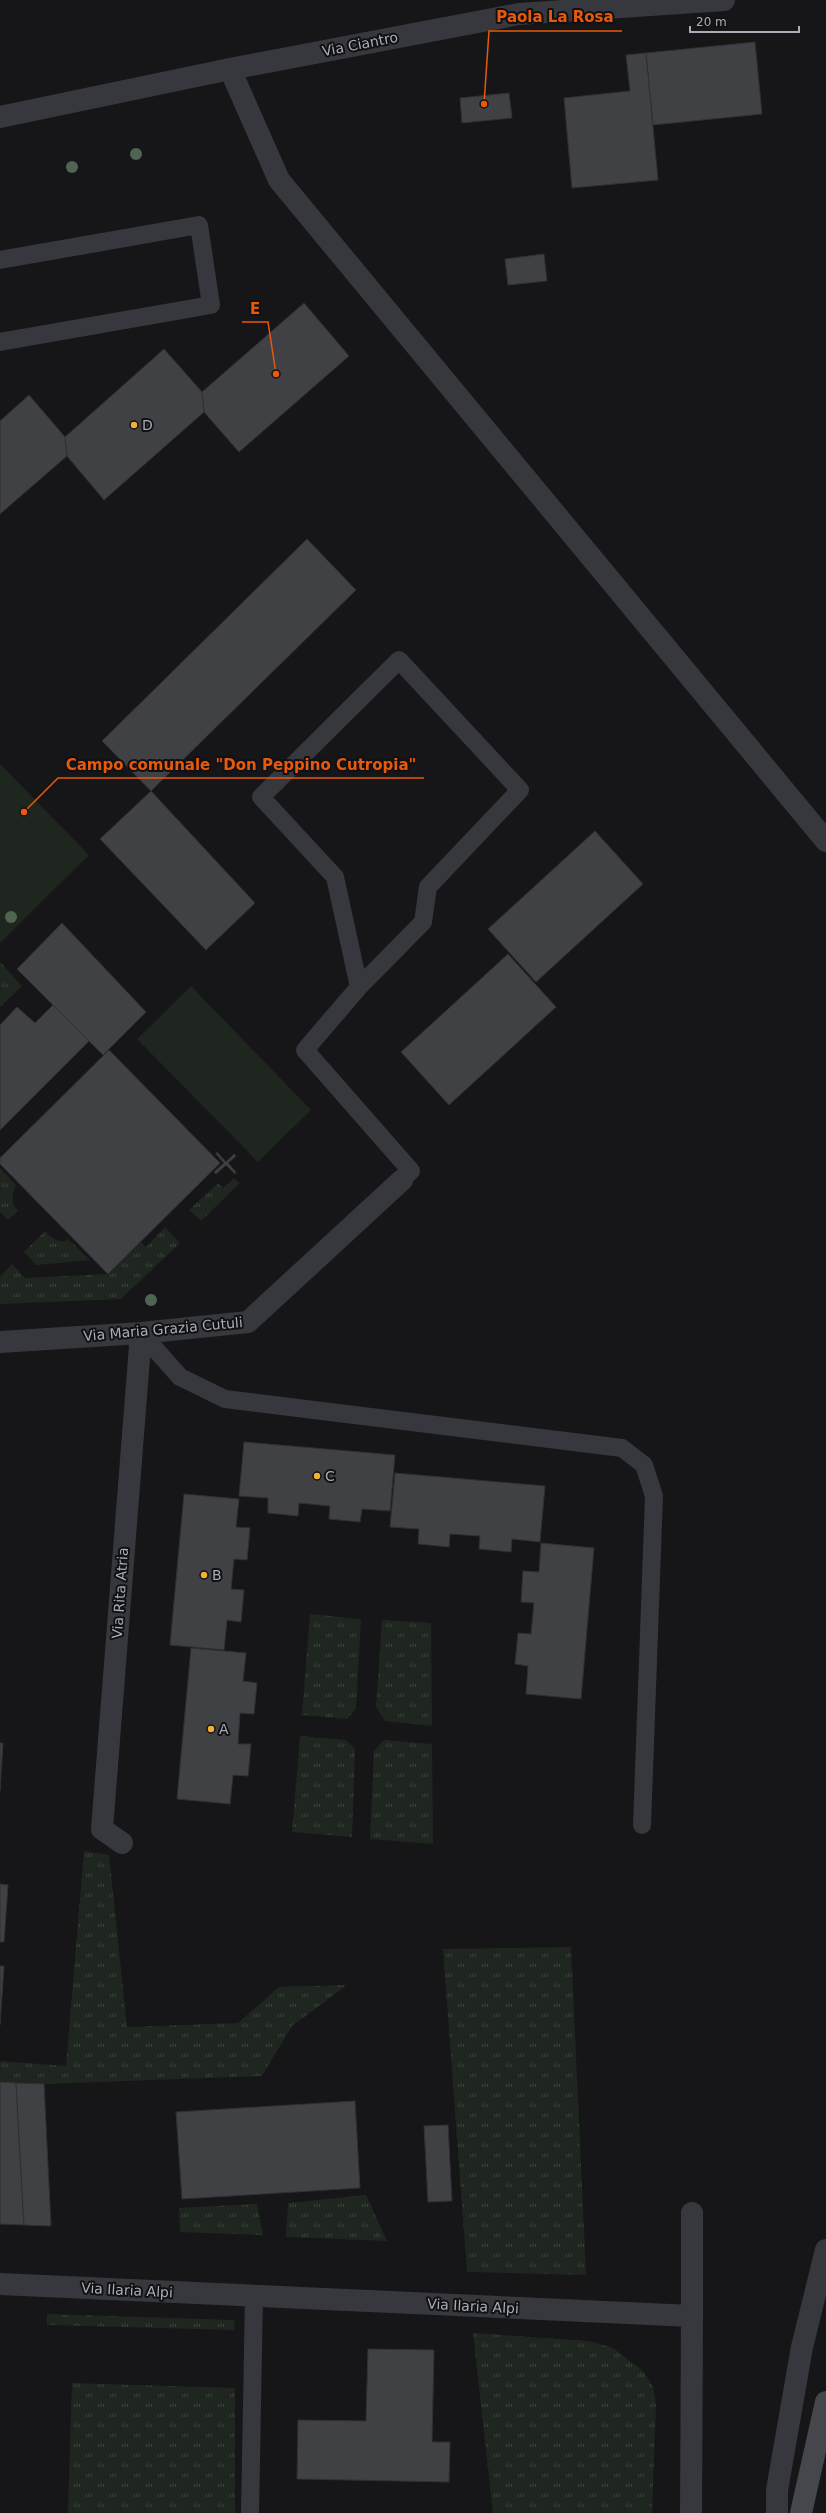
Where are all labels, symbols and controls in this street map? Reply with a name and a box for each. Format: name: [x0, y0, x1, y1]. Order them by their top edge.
callout: Paola La Rosa: [489, 4, 622, 31]
text: Paola La Rosa: [496, 8, 614, 26]
scale bar: [690, 8, 799, 34]
text: 20 m: [696, 15, 727, 29]
street label: Via Ciantro: [321, 29, 399, 59]
callout: E: [242, 295, 268, 322]
text: E: [250, 300, 260, 318]
place label: D: [142, 417, 153, 433]
marker: D: [129, 420, 139, 430]
callout: Campo comunale "Don Peppino Cutropia": [58, 751, 424, 778]
text: Campo comunale "Don Peppino Cutropia": [66, 756, 416, 774]
street label: Via Maria Grazia Cutuli: [83, 1314, 243, 1344]
place label: C: [325, 1468, 335, 1484]
marker: C: [312, 1471, 322, 1481]
street label: Via Rita Atria: [109, 1547, 131, 1639]
place label: B: [212, 1567, 222, 1583]
marker: B: [199, 1570, 209, 1580]
place label: A: [219, 1721, 229, 1737]
marker: A: [206, 1724, 216, 1734]
street label: Via Ilaria Alpi: [81, 2280, 173, 2300]
street label: Via Ilaria Alpi: [427, 2296, 519, 2316]

